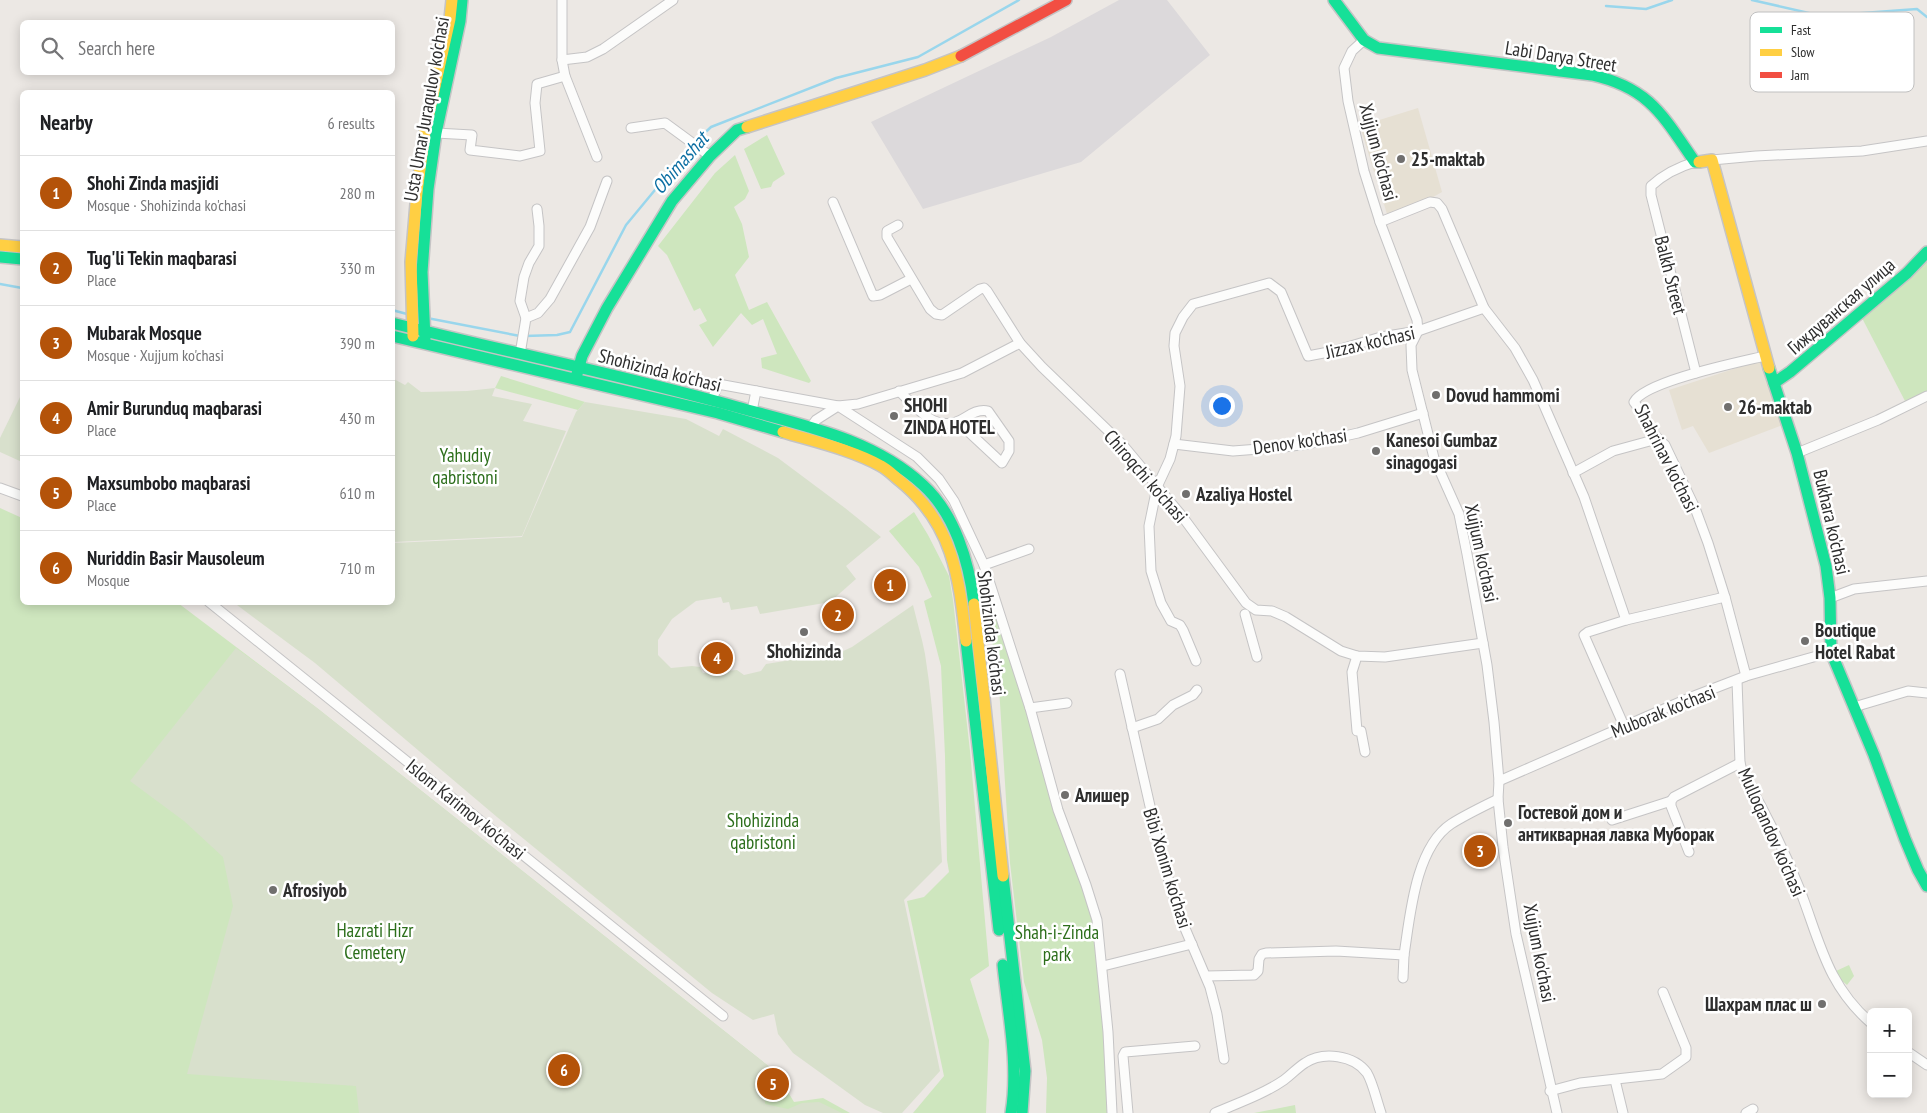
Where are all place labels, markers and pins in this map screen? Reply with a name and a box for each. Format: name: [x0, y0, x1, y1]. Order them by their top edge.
place label: 25-maktab: [1411, 147, 1485, 171]
marker: 25-maktab: [1395, 153, 1407, 165]
place label: Dovud hammomi: [1446, 383, 1560, 407]
marker: Dovud hammomi: [1430, 389, 1442, 401]
place label: SHOHI ZINDA HOTEL: [904, 393, 995, 439]
place label: 26-maktab: [1738, 395, 1812, 419]
marker: 26-maktab: [1722, 401, 1734, 413]
marker: SHOHI ZINDA HOTEL: [888, 410, 900, 422]
place label: Kanesoi Gumbaz sinagogasi: [1386, 428, 1497, 474]
marker: Kanesoi Gumbaz sinagogasi: [1370, 445, 1382, 457]
place label: Azaliya Hostel: [1195, 482, 1293, 506]
marker: Azaliya Hostel: [1180, 488, 1192, 500]
pin: 1: [874, 566, 906, 604]
pin: 2: [822, 596, 854, 634]
place label: Boutique Hotel Rabat: [1815, 618, 1895, 664]
marker: Shohizinda: [798, 626, 810, 638]
marker: Boutique Hotel Rabat: [1799, 635, 1811, 647]
pin: 4: [701, 639, 733, 677]
place label: Shohizinda: [767, 639, 841, 663]
place label: Алишер: [1074, 783, 1130, 807]
marker: Алишер: [1059, 789, 1071, 801]
place label: Гостевой дом и антикварная лавка Муборак: [1518, 800, 1715, 846]
marker: Гостевой дом и антикварная лавка Муборак: [1502, 817, 1514, 829]
pin: 3: [1464, 832, 1496, 870]
place label: Afrosiyob: [282, 878, 347, 902]
marker: Afrosiyob: [267, 884, 279, 896]
place label: Шахрам плас ш: [1705, 992, 1812, 1016]
marker: Шахрам плас ш: [1816, 998, 1828, 1010]
pin: 6: [548, 1051, 580, 1089]
pin: 5: [757, 1065, 789, 1103]

